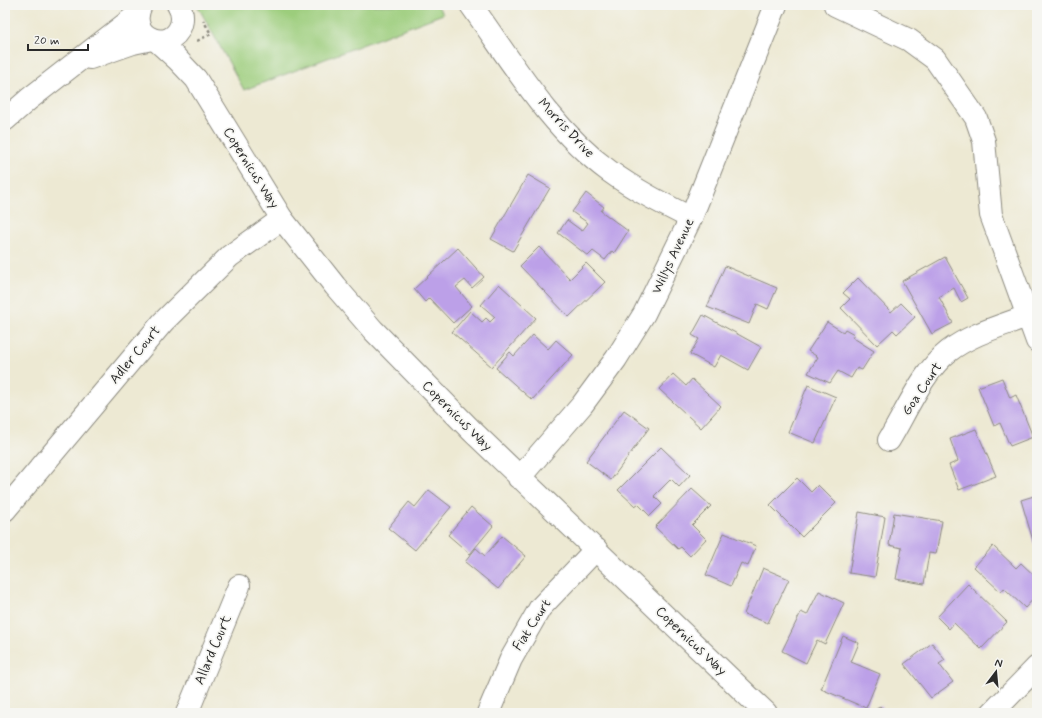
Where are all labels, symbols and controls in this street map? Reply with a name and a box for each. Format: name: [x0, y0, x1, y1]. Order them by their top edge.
scale bar: [28, 26, 88, 52]
text: 20 m: [34, 33, 60, 49]
street label: Morris Drive: [534, 94, 598, 162]
street label: Copernicus Way: [219, 124, 283, 212]
street label: Willys Avenue: [648, 215, 698, 297]
street label: Adler Court: [105, 322, 165, 388]
street label: Goa Court: [898, 359, 947, 419]
street label: Copernicus Way: [418, 377, 496, 455]
street label: Fiat Court: [509, 596, 555, 654]
street label: Copernicus Way: [651, 602, 731, 680]
street label: Allard Court: [190, 612, 236, 687]
north arrow: [976, 652, 1016, 692]
text: N: [993, 656, 1004, 671]

